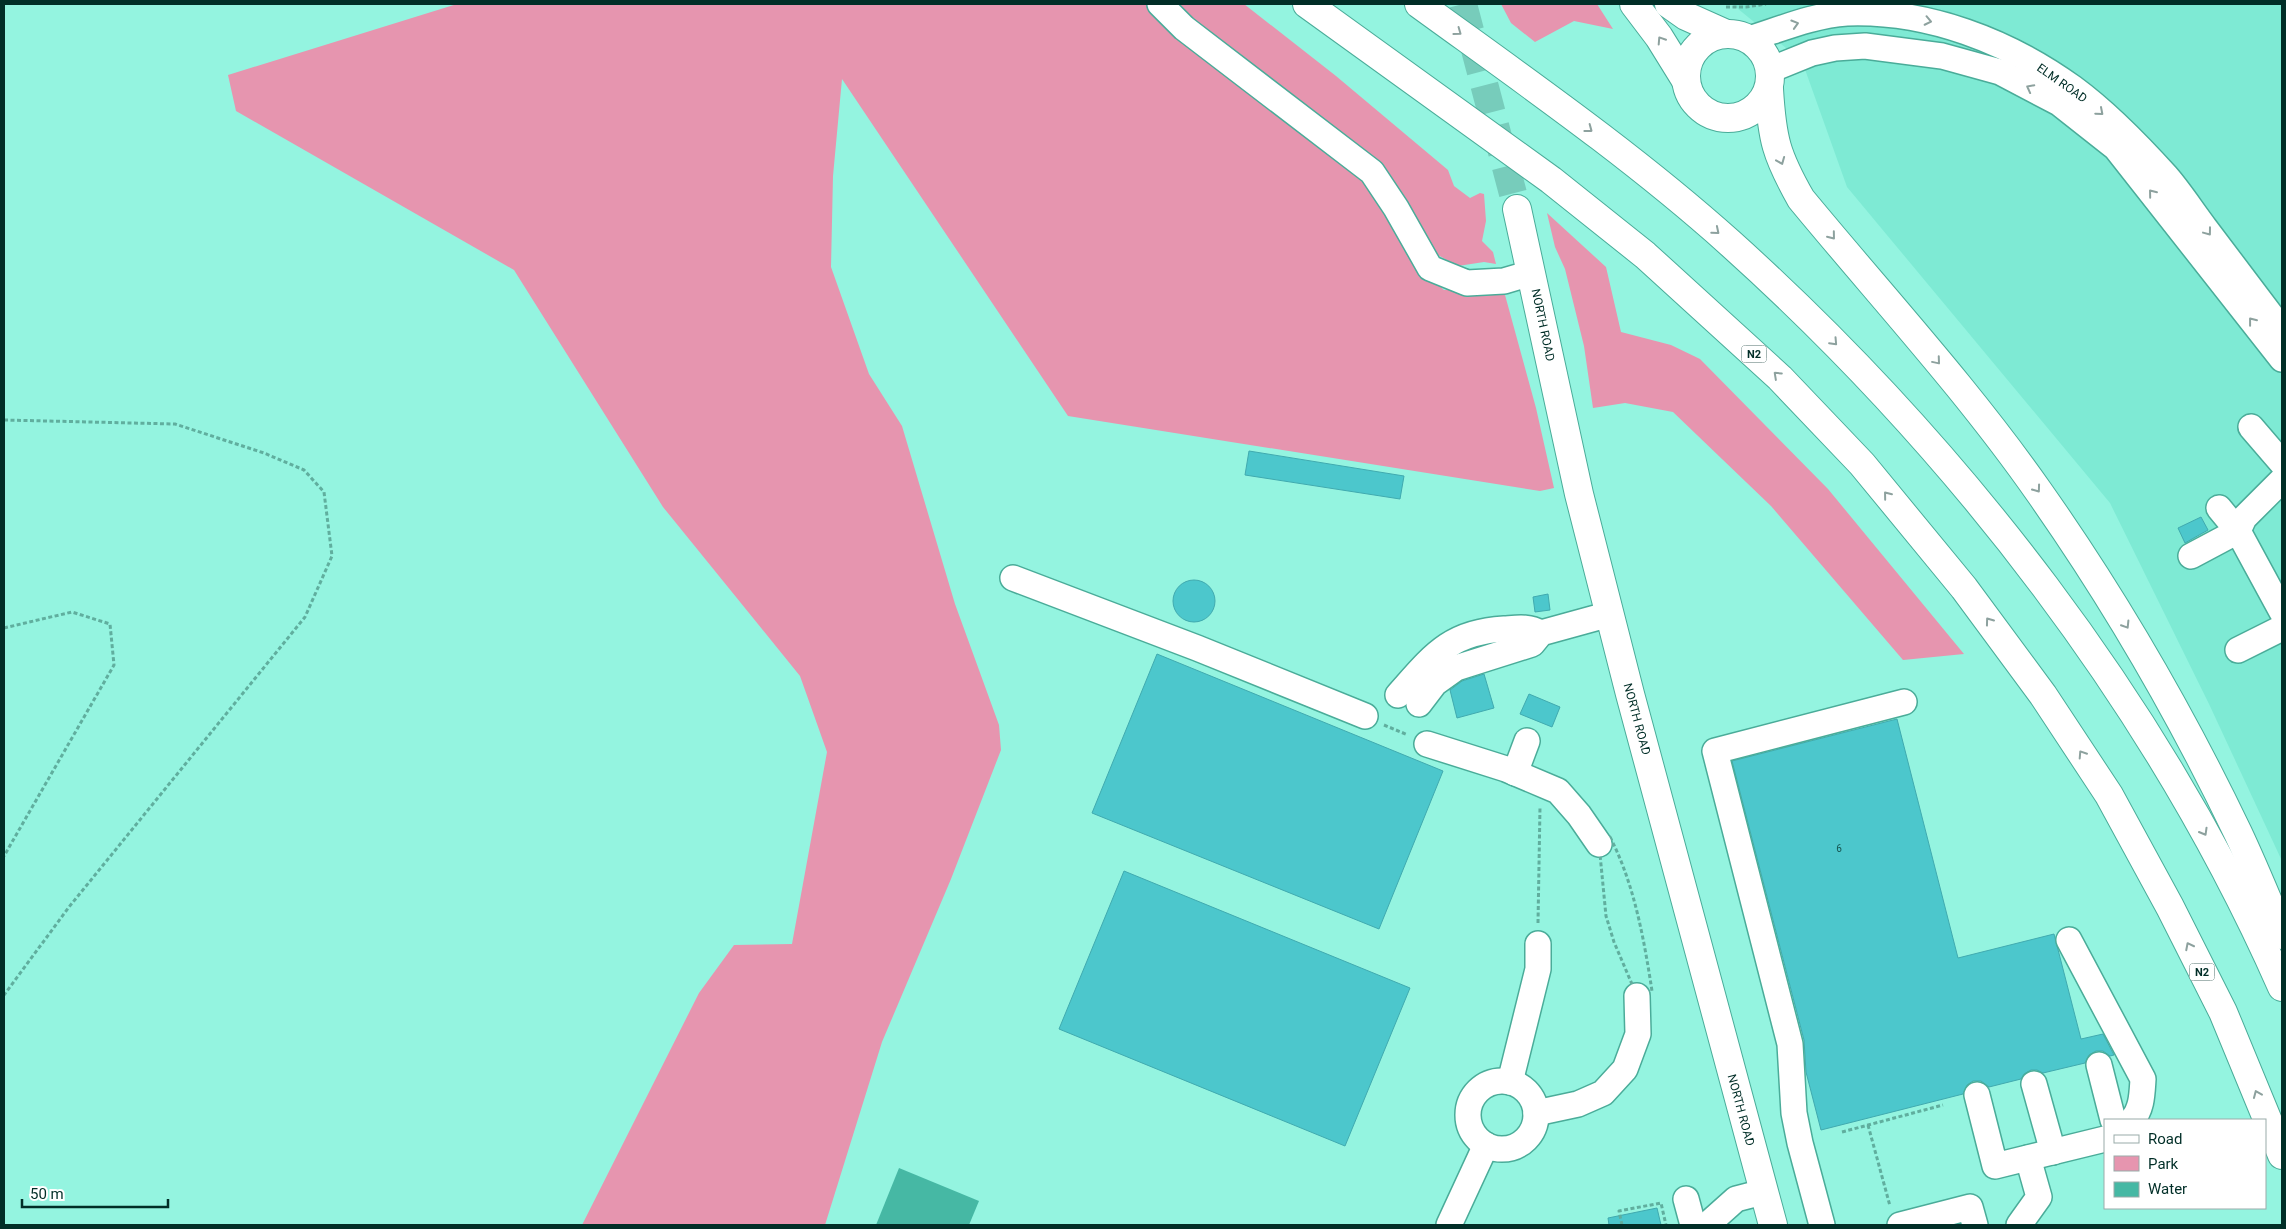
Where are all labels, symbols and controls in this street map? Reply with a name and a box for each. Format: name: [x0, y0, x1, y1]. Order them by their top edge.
one-way arrow: [1923, 15, 1932, 26]
one-way arrow: [1791, 20, 1799, 30]
one-way arrow: [1453, 26, 1462, 36]
one-way arrow: [1658, 37, 1667, 46]
street label: ELM ROAD: [2034, 61, 2090, 105]
one-way arrow: [2027, 84, 2036, 94]
one-way arrow: [2095, 106, 2104, 115]
one-way arrow: [1583, 123, 1593, 132]
one-way arrow: [1775, 156, 1785, 165]
one-way arrow: [2149, 189, 2158, 198]
one-way arrow: [1710, 225, 1719, 234]
one-way arrow: [2203, 226, 2211, 235]
one-way arrow: [1827, 231, 1836, 240]
street label: NORTH ROAD: [1528, 288, 1558, 363]
one-way arrow: [2250, 318, 2258, 327]
one-way arrow: [1828, 336, 1837, 345]
road number: N2: [1742, 346, 1766, 362]
one-way arrow: [1931, 355, 1939, 364]
one-way arrow: [1774, 372, 1783, 381]
one-way arrow: [2031, 483, 2040, 493]
one-way arrow: [1884, 491, 1893, 500]
one-way arrow: [1986, 617, 1995, 627]
one-way arrow: [2119, 619, 2129, 628]
street label: NORTH ROAD: [1621, 682, 1653, 757]
one-way arrow: [2079, 751, 2088, 760]
one-way arrow: [2197, 826, 2207, 835]
house number: 6: [1836, 843, 1842, 854]
one-way arrow: [2185, 942, 2195, 951]
road number: N2: [2190, 964, 2214, 980]
street label: NORTH ROAD: [1725, 1073, 1757, 1148]
one-way arrow: [2252, 1090, 2262, 1098]
legend: [2104, 1119, 2266, 1209]
text: Road: [2148, 1130, 2182, 1148]
text: Park: [2148, 1155, 2179, 1173]
scale bar: [22, 1176, 169, 1208]
text: Water: [2148, 1180, 2187, 1198]
text: 50 m: [30, 1185, 64, 1203]

